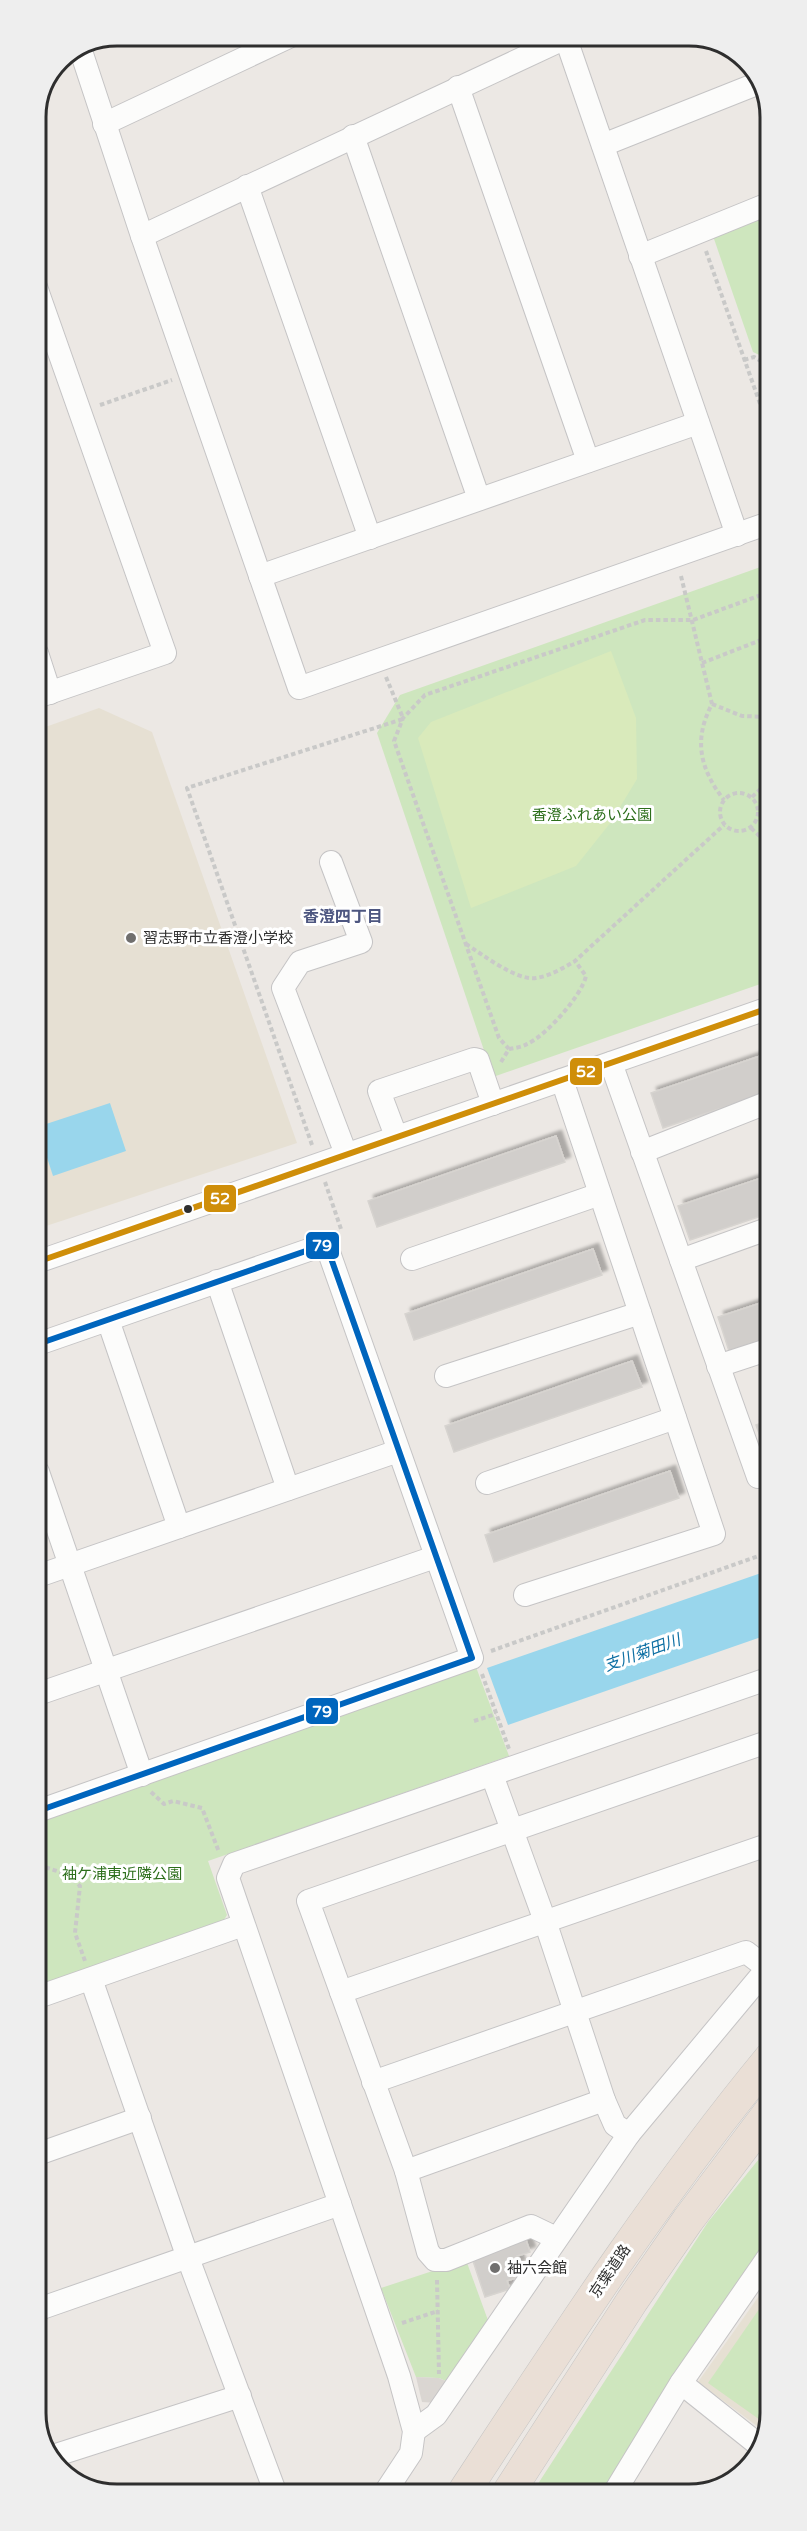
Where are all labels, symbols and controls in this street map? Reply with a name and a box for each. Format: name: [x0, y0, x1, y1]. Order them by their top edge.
park label: 香澄ふれあい公園: [532, 806, 652, 824]
district label: 香澄四丁目: [303, 907, 383, 927]
place label: 習志野市立香澄小学校: [143, 929, 293, 947]
marker: 習志野市立香澄小学校: [124, 931, 138, 945]
line badge: 52: [569, 1057, 603, 1086]
text: 52: [576, 1062, 596, 1082]
line badge: 52: [203, 1184, 237, 1213]
text: 52: [210, 1189, 230, 1209]
unlabelled marker: [182, 1203, 194, 1215]
line badge: 79: [305, 1231, 340, 1260]
text: 79: [312, 1236, 332, 1256]
water label: 支川菊田川: [601, 1629, 685, 1676]
line badge: 79: [305, 1697, 339, 1725]
text: 79: [312, 1702, 332, 1722]
park label: 袖ケ浦東近隣公園: [62, 1865, 182, 1883]
street label: 京葉道路: [586, 2241, 634, 2301]
place label: 袖六会館: [507, 2259, 567, 2277]
marker: 袖六会館: [488, 2261, 502, 2275]

